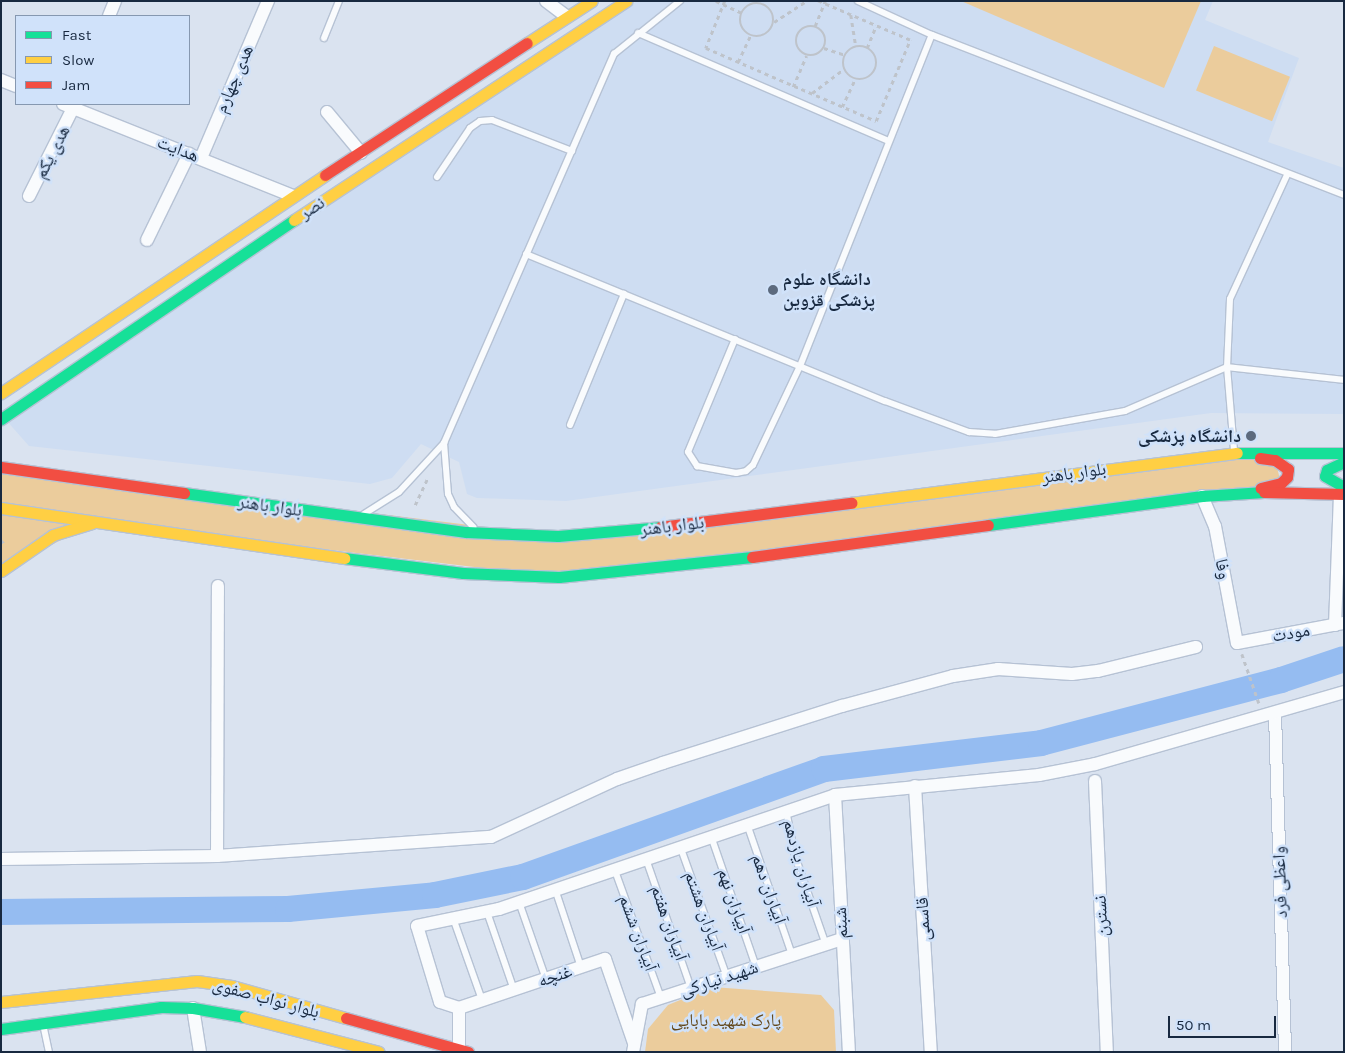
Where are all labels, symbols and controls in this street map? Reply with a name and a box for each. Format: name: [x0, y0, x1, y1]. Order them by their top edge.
legend: [15, 15, 190, 105]
text: Fast: [62, 26, 91, 44]
street label: هدی چهارم: [210, 42, 258, 116]
text: Slow: [62, 51, 94, 69]
text: Jam: [62, 76, 90, 94]
street label: هدی یکم: [29, 122, 75, 182]
street label: هدایت: [154, 131, 202, 167]
street label: نصر: [295, 192, 329, 224]
place label: دانشگاه علوم پزشکی قزوین: [783, 269, 875, 312]
marker: دانشگاه علوم پزشکی قزوین: [767, 284, 779, 296]
place label: دانشگاه پزشکی: [1138, 425, 1241, 447]
marker: دانشگاه پزشکی: [1245, 430, 1257, 442]
street label: بلوار باهنر: [1041, 458, 1107, 488]
street label: بلوار باهنر: [237, 491, 303, 521]
street label: بلوار باهنر: [639, 511, 705, 541]
street label: وفا: [1210, 557, 1236, 581]
street label: مودت: [1270, 619, 1312, 647]
street label: آبیاران یازدهم: [778, 817, 824, 909]
street label: واعظی فرد: [1268, 846, 1292, 918]
street label: آبیاران دهم: [747, 851, 791, 927]
street label: آبیاران نهم: [713, 866, 755, 936]
street label: آبیاران هشتم: [680, 868, 728, 954]
street label: آبیاران هفتم: [646, 882, 692, 964]
street label: آبیاران ششم: [614, 892, 662, 974]
street label: نسترن: [1089, 895, 1113, 937]
street label: قاسمی: [911, 897, 935, 941]
street label: شبنم: [829, 907, 853, 939]
street label: شهید نیارکی: [677, 956, 761, 1002]
street label: غنچه: [535, 960, 575, 992]
street label: بلوار نواب صفوی: [210, 973, 322, 1023]
scale bar: [1170, 1006, 1278, 1038]
park label: پارک شهید بابایی: [671, 1009, 781, 1031]
text: 50 m: [1176, 1016, 1211, 1034]

